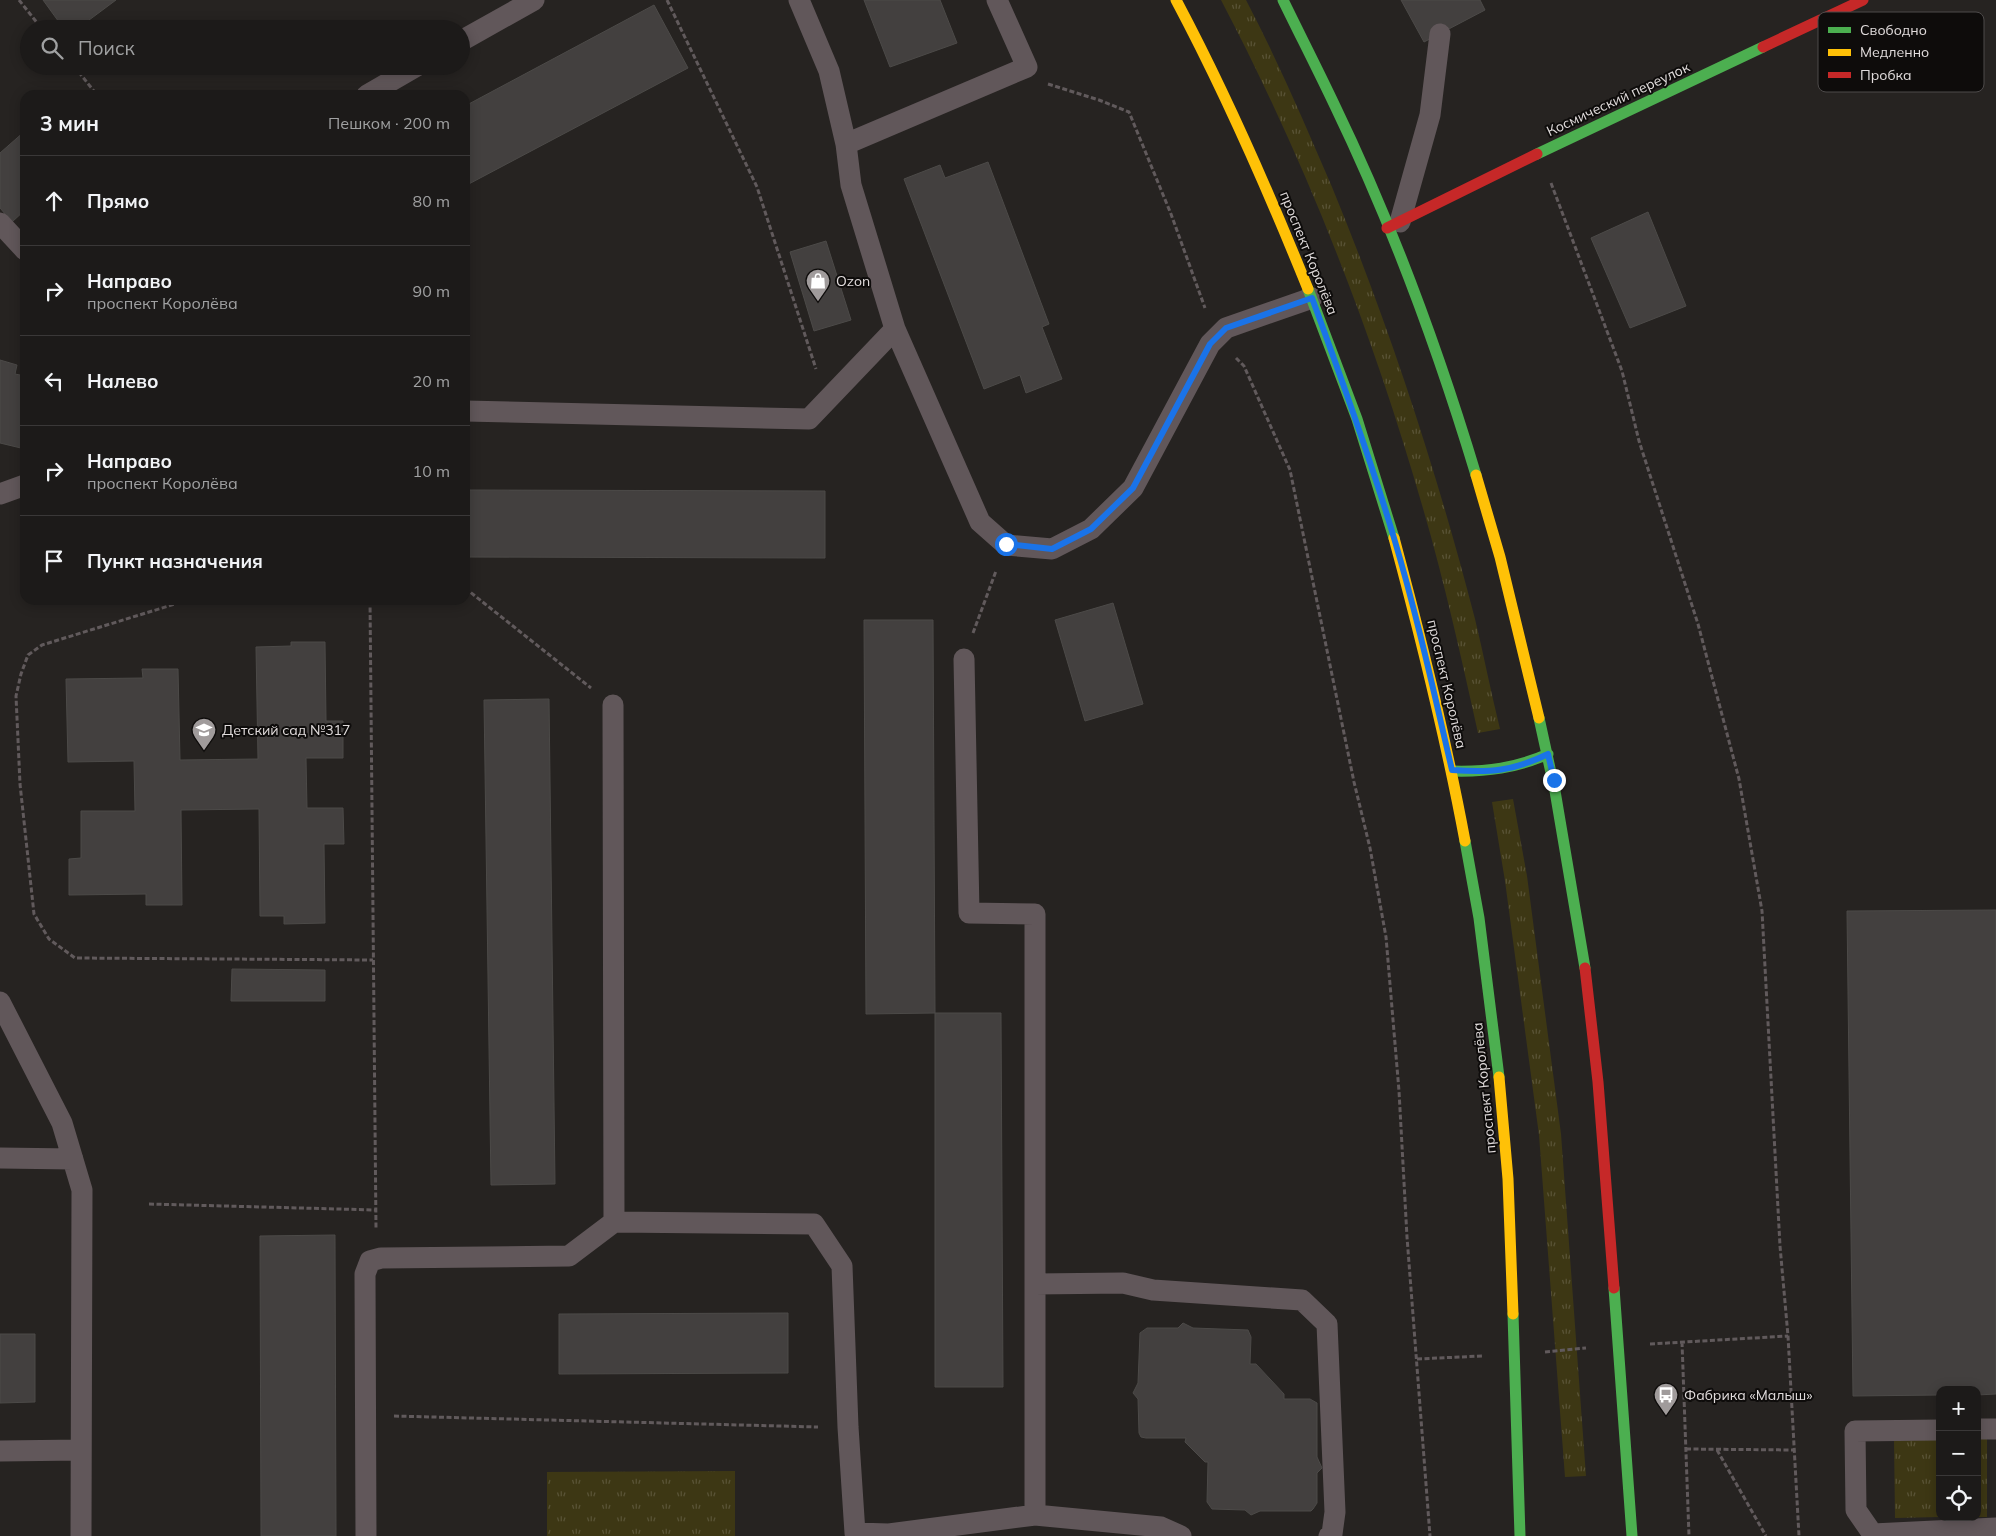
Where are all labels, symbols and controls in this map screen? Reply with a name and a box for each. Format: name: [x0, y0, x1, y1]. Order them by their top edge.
legend: [1818, 12, 1984, 92]
search box: [20, 20, 470, 75]
text: Свободно: [1860, 21, 1927, 39]
icon: search: [38, 34, 66, 62]
text: Поиск: [78, 36, 135, 60]
text: Медленно: [1860, 43, 1929, 61]
street label: Космический переулок: [1544, 58, 1693, 140]
text: Пробка: [1860, 66, 1912, 84]
text: 3 мин: [40, 110, 99, 136]
text: Пешком · 200 m: [328, 113, 450, 133]
icon: ahead: [40, 187, 68, 215]
text: Прямо: [87, 189, 149, 213]
street label: проспект Королёва: [1276, 189, 1342, 317]
text: 80 m: [413, 191, 450, 211]
shop icon: Ozon: [805, 268, 831, 302]
text: Направо: [87, 269, 172, 293]
place label: Ozon: [836, 272, 870, 290]
icon: right: [40, 277, 68, 305]
text: 90 m: [413, 281, 450, 301]
text: проспект Королёва: [87, 293, 238, 313]
icon: left: [40, 367, 68, 395]
text: Налево: [87, 369, 159, 393]
text: 20 m: [413, 371, 450, 391]
text: Направо: [87, 449, 172, 473]
icon: right: [40, 457, 68, 485]
text: 10 m: [413, 461, 450, 481]
text: проспект Королёва: [87, 473, 238, 493]
route start: [995, 533, 1018, 556]
icon: arrive: [40, 547, 68, 575]
text: Пункт назначения: [87, 549, 263, 573]
street label: проспект Королёва: [1423, 618, 1471, 750]
school or university icon: Детский сад №317: [191, 717, 217, 751]
place label: Детский сад №317: [222, 721, 350, 739]
route end: [1543, 769, 1566, 792]
street label: проспект Королёва: [1468, 1022, 1500, 1154]
bus stop icon: Фабрика «Малыш»: [1653, 1382, 1679, 1416]
place label: Фабрика «Малыш»: [1684, 1386, 1813, 1404]
map controls: [1936, 1386, 1981, 1521]
button: +: [1936, 1386, 1981, 1431]
button: −: [1936, 1431, 1981, 1476]
button: locate: [1936, 1476, 1981, 1521]

